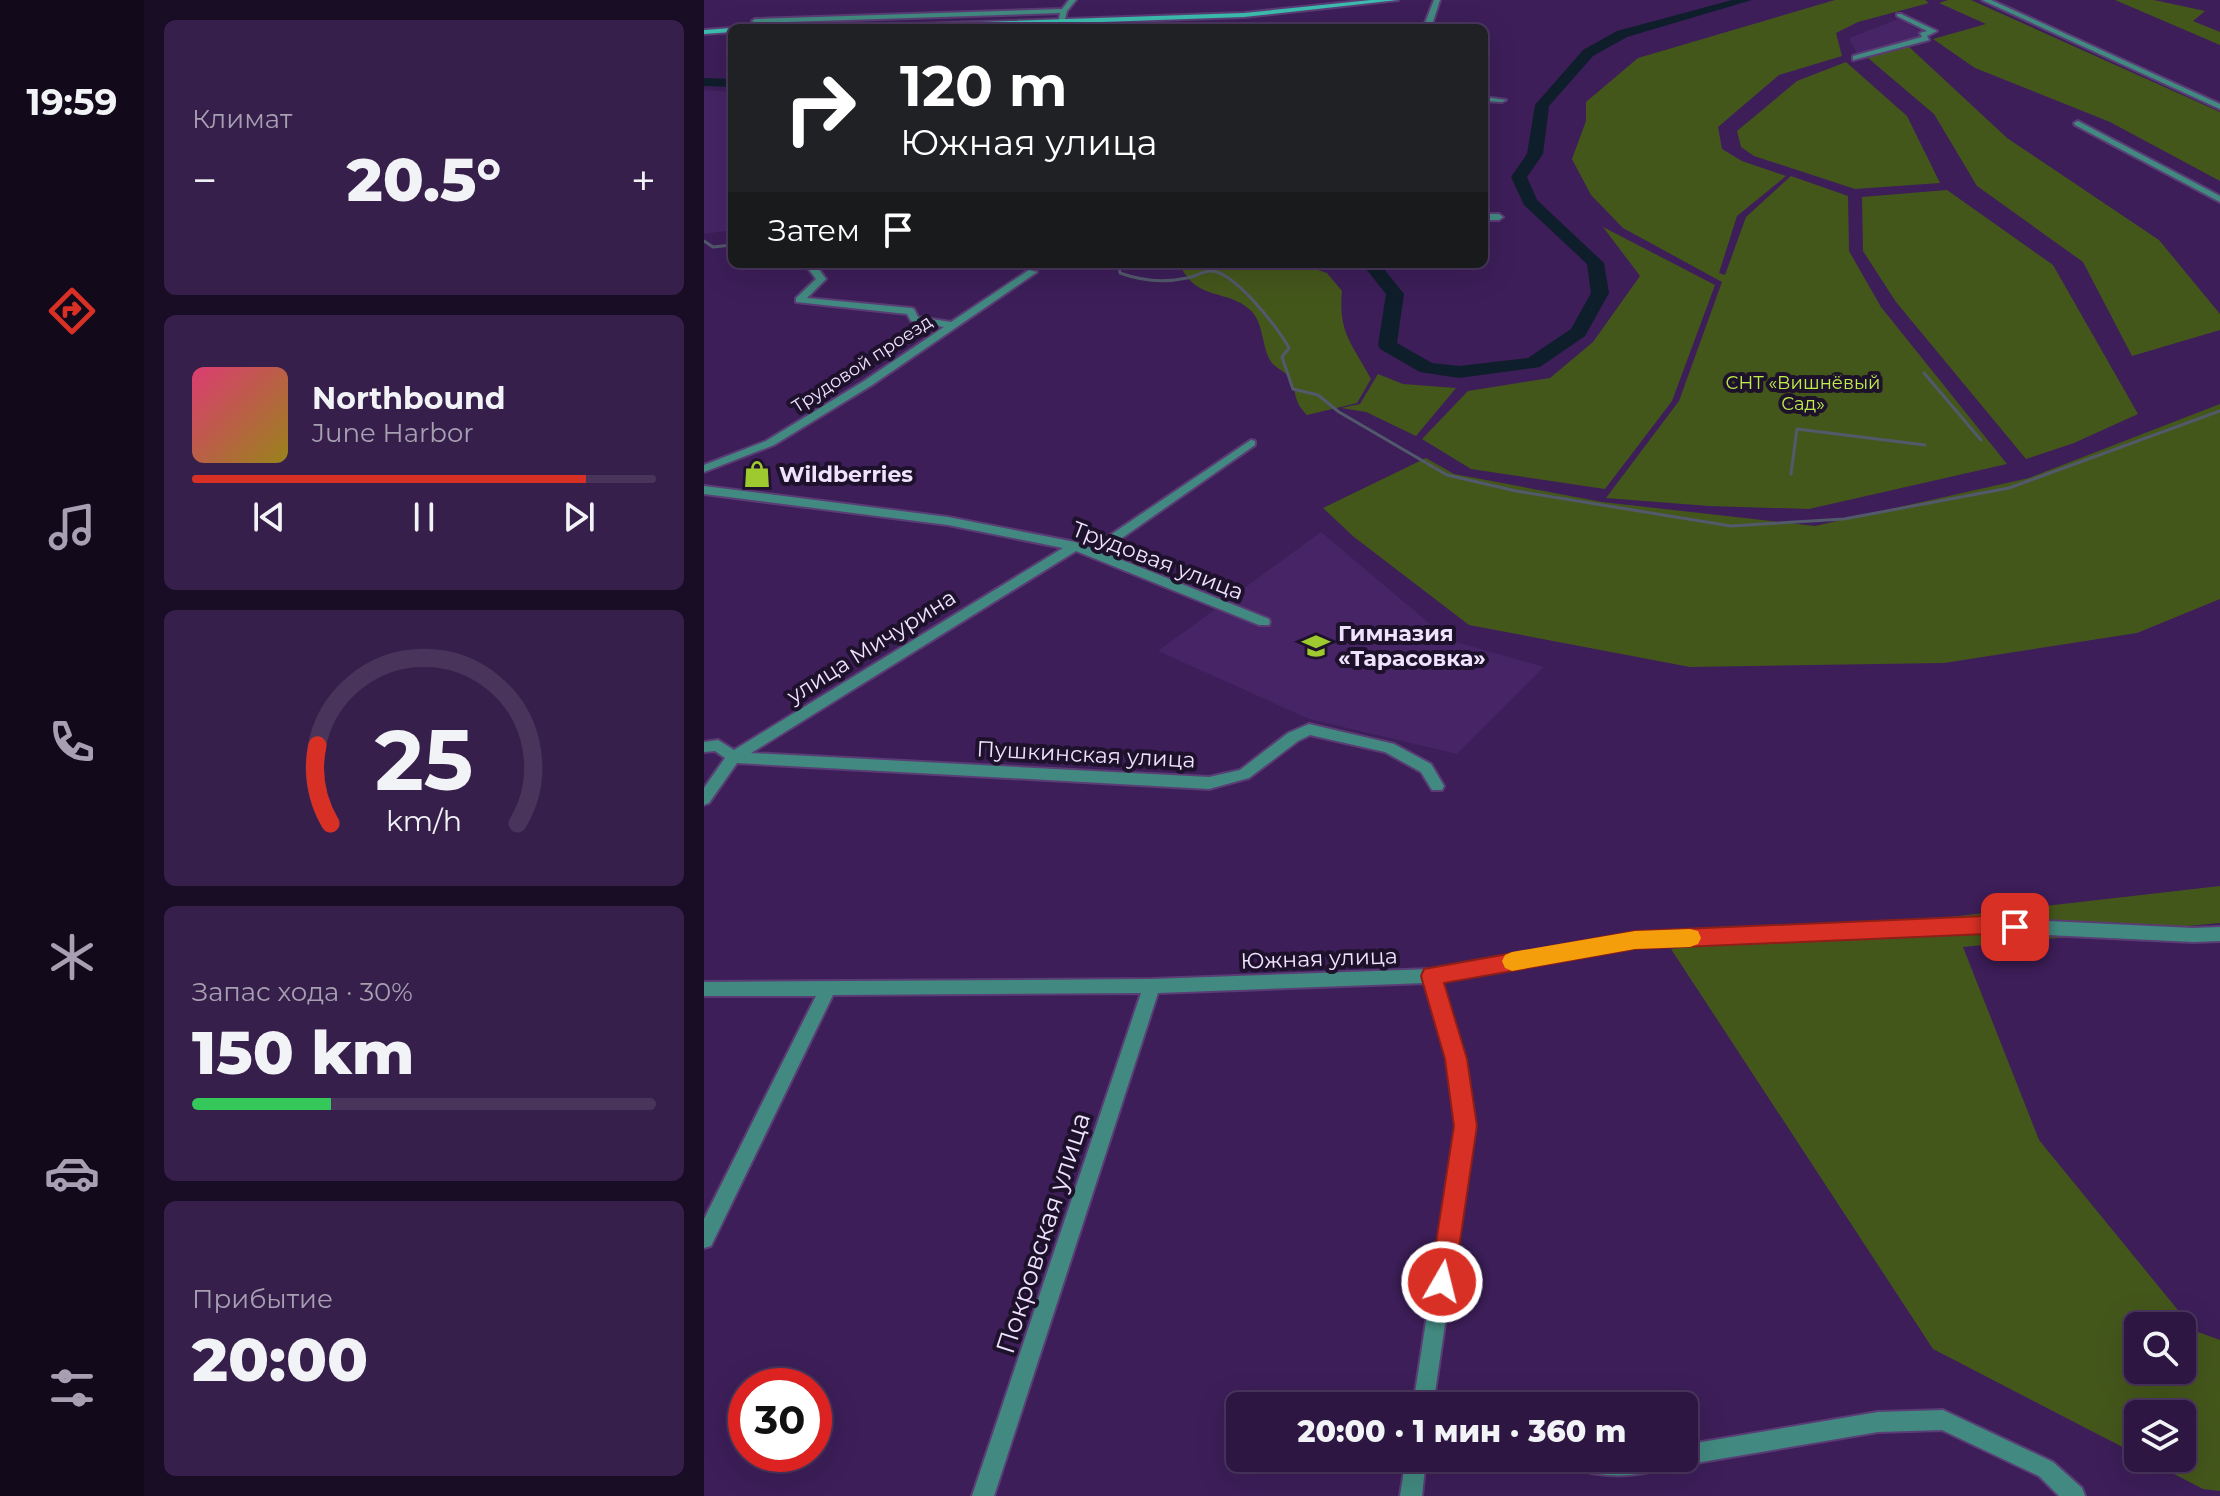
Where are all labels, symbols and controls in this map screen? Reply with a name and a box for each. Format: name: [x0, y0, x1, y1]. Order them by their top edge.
text: 120 m: [900, 52, 1068, 120]
icon: right: [768, 56, 872, 160]
text: 19:59: [27, 80, 117, 124]
text: Климат: [192, 103, 292, 135]
text: Южная улица: [900, 120, 1158, 164]
text: 20.5°: [347, 143, 501, 216]
text: −: [192, 153, 217, 207]
text: +: [631, 153, 656, 207]
icon: arrive: [876, 208, 920, 252]
text: Затем: [768, 212, 860, 249]
icon: directions: [44, 283, 100, 339]
street label: Трудовой проезд: [788, 310, 937, 418]
park label: СНТ «Вишнёвый Сад»: [1726, 372, 1880, 415]
text: Northbound: [312, 380, 506, 417]
text: June Harbor: [312, 417, 474, 449]
shop icon: Wildberries: [742, 459, 772, 489]
place label: Wildberries: [779, 461, 913, 488]
icon: previous: [247, 495, 291, 539]
icon: pause: [402, 495, 446, 539]
icon: next: [557, 495, 601, 539]
icon: music: [44, 499, 100, 555]
street label: Трудовая улица: [1068, 515, 1247, 606]
street label: улица Мичурина: [781, 584, 961, 710]
place label: Гимназия «Тарасовка»: [1338, 620, 1486, 672]
school or university icon: Гимназия «Тарасовка»: [1301, 631, 1331, 661]
text: 25: [375, 709, 473, 811]
icon: phone: [44, 714, 100, 770]
street label: Пушкинская улица: [976, 735, 1196, 774]
text: km/h: [386, 803, 462, 838]
pin: [1981, 893, 2049, 961]
icon: arrive: [1993, 905, 2037, 949]
icon: climate: [44, 929, 100, 985]
street label: Южная улица: [1240, 942, 1398, 975]
text: Запас хода · 30%: [192, 976, 413, 1008]
text: 150 km: [192, 1016, 415, 1089]
street label: Покровская улица: [989, 1108, 1097, 1358]
icon: car: [44, 1145, 100, 1201]
position arrow: [1400, 1240, 1484, 1324]
text: Прибытие: [192, 1283, 333, 1315]
map controls: [2124, 1312, 2196, 1472]
button: search: [2124, 1312, 2196, 1384]
text: 20:00: [192, 1323, 368, 1396]
icon: filters: [44, 1360, 100, 1416]
speed limit sign: 30: [728, 1368, 832, 1472]
button: layers: [2124, 1400, 2196, 1472]
text: 20:00 · 1 мин · 360 m: [1298, 1413, 1626, 1450]

